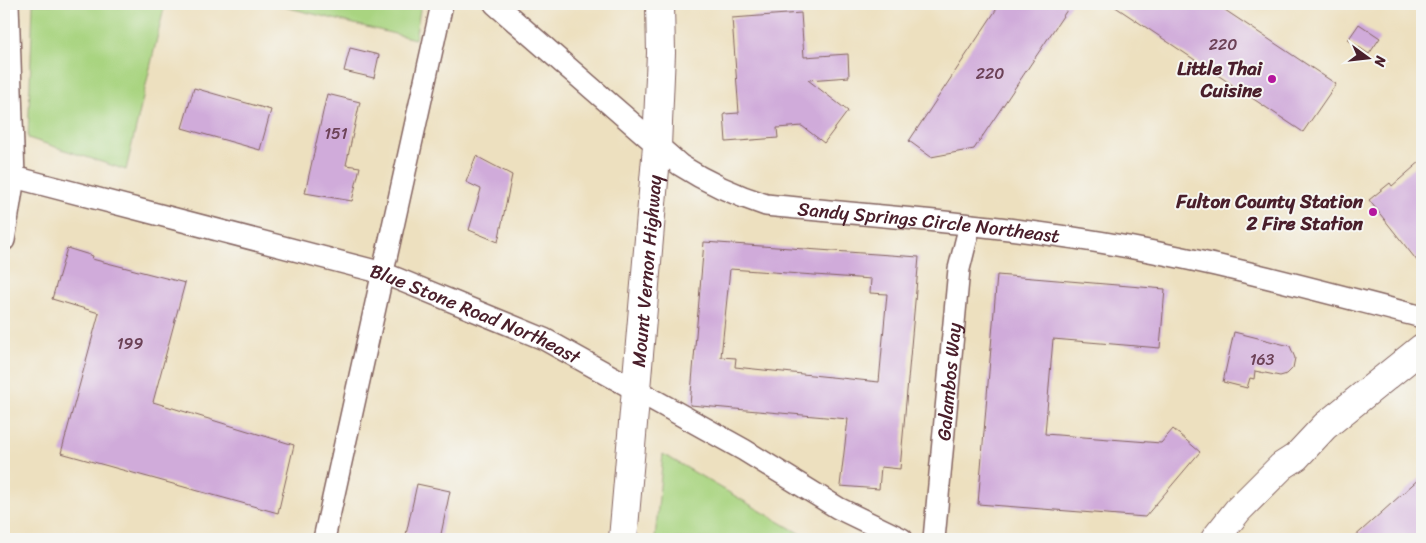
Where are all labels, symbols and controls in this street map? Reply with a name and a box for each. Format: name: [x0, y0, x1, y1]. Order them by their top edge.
house number: 220: [1209, 30, 1237, 59]
north arrow: [1344, 32, 1394, 82]
place label: Little Thai Cuisine: [1177, 52, 1264, 107]
text: N: [1367, 52, 1394, 69]
house number: 220: [976, 59, 1004, 88]
marker: Little Thai Cuisine: [1266, 73, 1278, 85]
house number: 151: [324, 119, 348, 148]
street label: Mount Vernon Highway: [622, 173, 671, 369]
place label: Fulton County Station 2 Fire Station: [1175, 185, 1364, 240]
street label: Sandy Springs Circle Northeast: [796, 192, 1062, 253]
marker: Fulton County Station 2 Fire Station: [1367, 206, 1379, 218]
street label: Blue Stone Road Northeast: [367, 254, 588, 374]
street label: Galambos Way: [927, 321, 971, 442]
house number: 199: [117, 329, 143, 358]
house number: 163: [1250, 345, 1275, 374]

